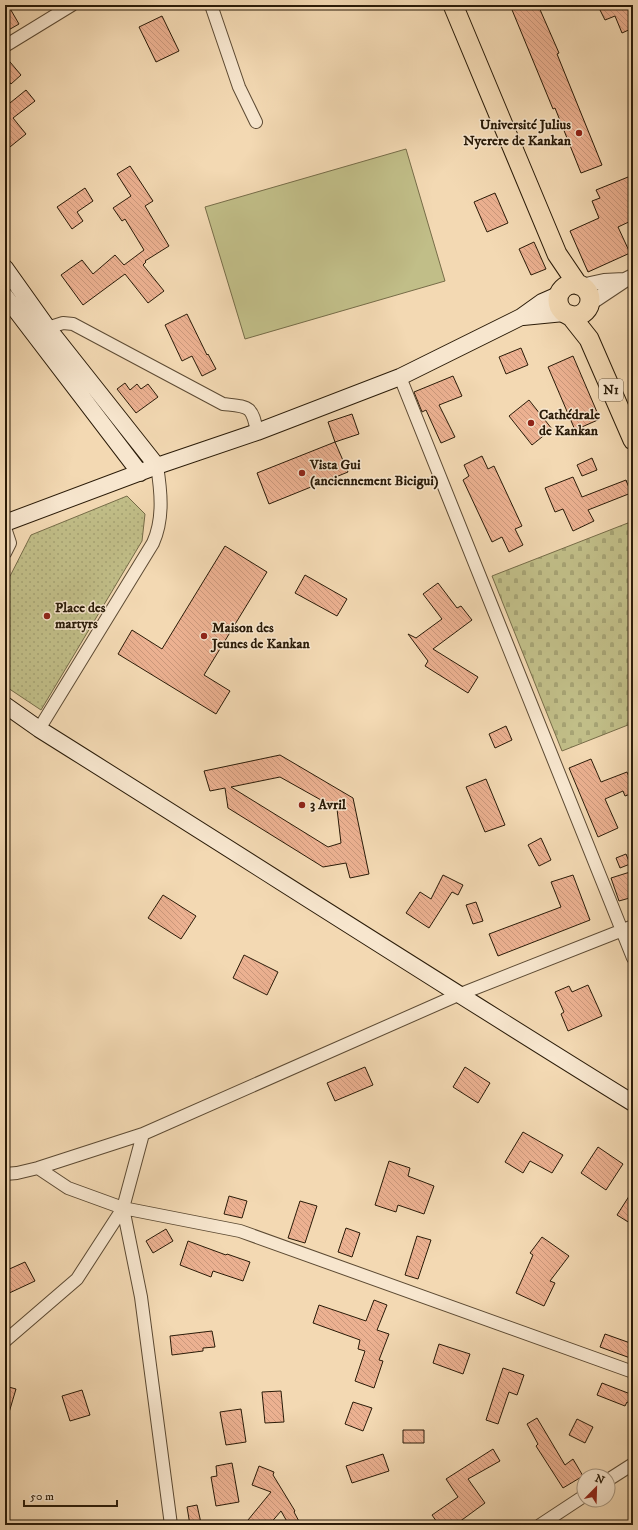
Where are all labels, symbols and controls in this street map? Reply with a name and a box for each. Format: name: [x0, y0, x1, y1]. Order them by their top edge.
place label: Université Julius Nyerere de Kankan: [463, 116, 572, 150]
marker: Université Julius Nyerere de Kankan: [574, 128, 584, 138]
road number: N1: [599, 379, 623, 401]
place label: Cathédrale de Kankan: [539, 406, 600, 440]
marker: Cathédrale de Kankan: [526, 418, 536, 428]
place label: Vista Gui (anciennement Bicigui): [309, 456, 439, 490]
marker: Vista Gui (anciennement Bicigui): [297, 468, 307, 478]
place label: Place des martyrs: [55, 599, 106, 633]
marker: Place des martyrs: [42, 611, 52, 621]
place label: Maison des Jeunes de Kankan: [210, 619, 310, 653]
marker: Maison des Jeunes de Kankan: [199, 631, 209, 641]
place label: 3 Avril: [310, 796, 347, 814]
marker: 3 Avril: [297, 800, 307, 810]
north arrow: [576, 1468, 616, 1508]
text: N: [593, 1472, 606, 1488]
scale bar: [24, 1482, 117, 1508]
text: 50 m: [30, 1489, 54, 1504]

